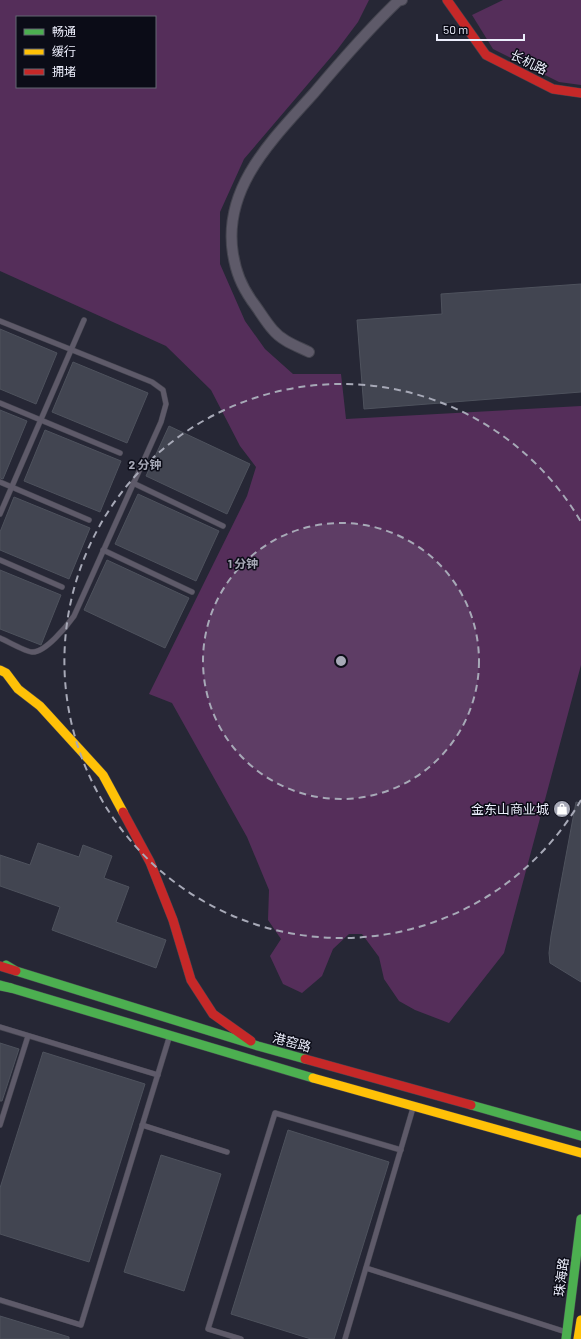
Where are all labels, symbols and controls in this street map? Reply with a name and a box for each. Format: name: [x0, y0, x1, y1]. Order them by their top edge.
legend: [16, 16, 156, 88]
scale bar: [437, 16, 524, 42]
text: 50 m: [443, 22, 468, 36]
text: 畅通: [52, 24, 76, 38]
text: 缓行: [52, 44, 76, 58]
street label: 长机路: [508, 46, 550, 78]
text: 拥堵: [52, 64, 76, 78]
text: 2 分钟: [128, 457, 162, 471]
text: 1 分钟: [228, 556, 258, 570]
centre of rings: [334, 654, 348, 668]
shop icon: 金东山商业城: [552, 799, 572, 819]
place label: 金东山商业城: [471, 801, 549, 817]
street label: 港窑路: [271, 1029, 313, 1055]
street label: 珠海路: [551, 1257, 571, 1297]

